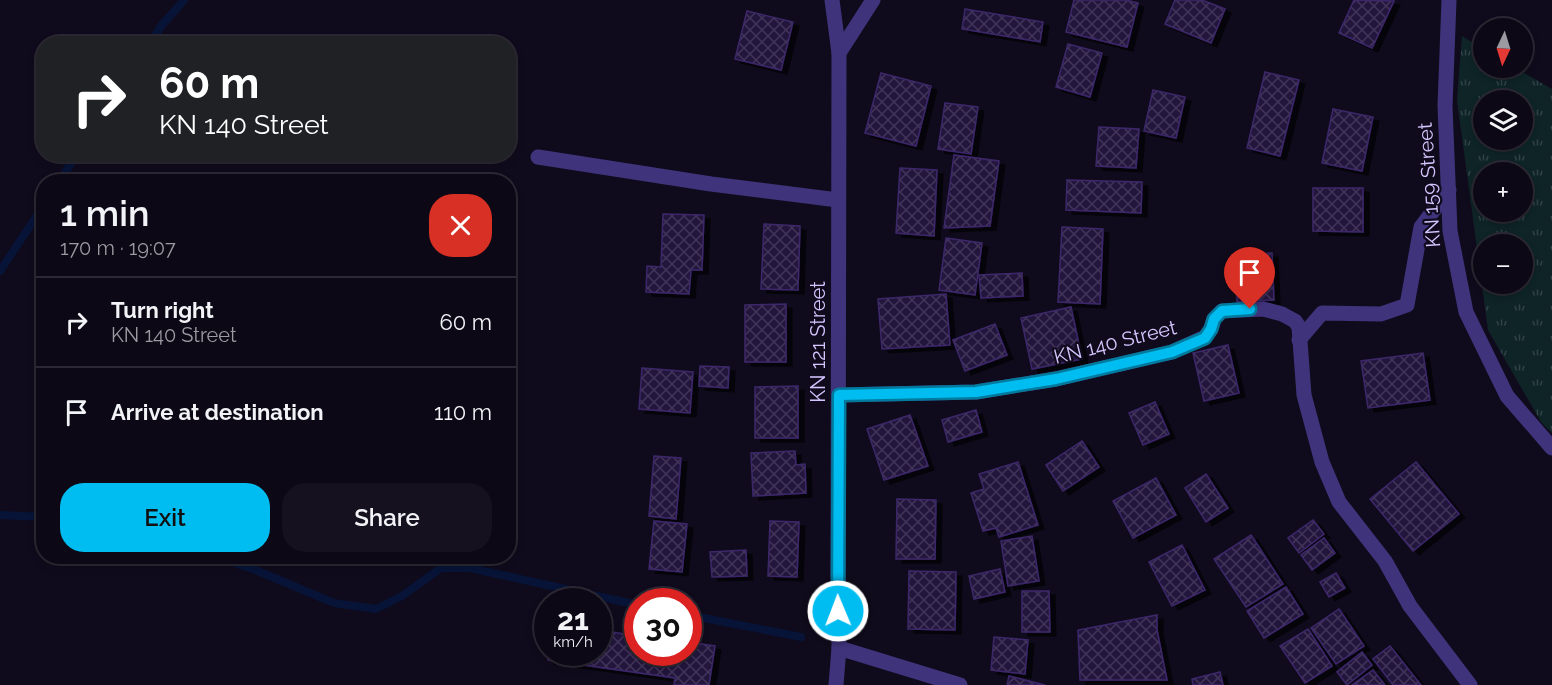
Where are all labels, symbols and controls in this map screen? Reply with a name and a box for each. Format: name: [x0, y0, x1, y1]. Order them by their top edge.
north arrow: [1473, 18, 1533, 78]
map controls: [1473, 18, 1533, 294]
text: 60 m: [159, 59, 259, 108]
icon: right: [60, 60, 138, 138]
button: layers: [1473, 90, 1533, 150]
text: KN 140 Street: [159, 109, 329, 140]
street label: KN 159 Street: [1413, 121, 1445, 248]
button: +: [1473, 162, 1533, 222]
text: 1 min: [60, 192, 149, 234]
button: close: [429, 194, 492, 257]
button: −: [1473, 234, 1533, 294]
text: 170 m · 19:07: [60, 236, 176, 260]
pin: [1224, 247, 1275, 309]
icon: arrive: [1233, 256, 1266, 289]
street label: KN 121 Street: [806, 281, 830, 403]
text: Turn right: [111, 297, 214, 323]
icon: right: [60, 306, 93, 339]
text: 60 m: [439, 309, 492, 335]
street label: KN 140 Street: [1051, 315, 1179, 369]
text: KN 140 Street: [111, 323, 237, 347]
icon: arrive: [60, 396, 93, 429]
text: Arrive at destination: [111, 399, 324, 425]
text: 110 m: [434, 399, 492, 425]
button: Exit: [60, 483, 270, 552]
button: Share: [282, 483, 492, 552]
position arrow: [806, 579, 870, 643]
speed limit sign: 30: [624, 588, 702, 666]
text: 21: [557, 602, 589, 637]
text: km/h: [553, 633, 593, 651]

